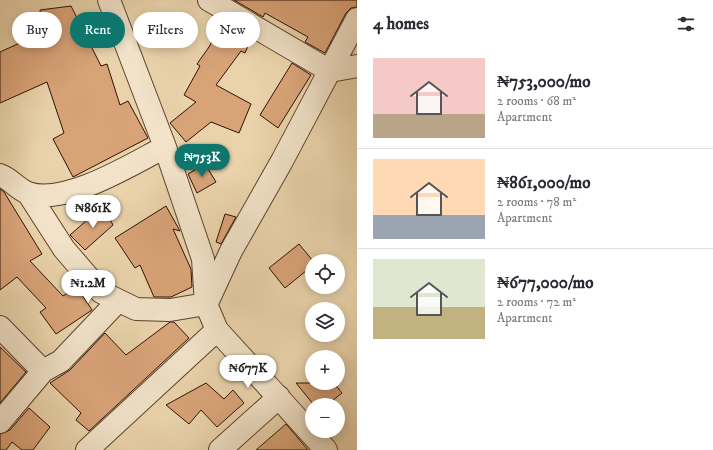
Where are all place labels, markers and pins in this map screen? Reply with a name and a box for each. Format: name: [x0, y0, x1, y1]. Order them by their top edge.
pin: ₦753K: [174, 144, 230, 178]
pin: ₦861K: [65, 195, 121, 229]
pin: ₦1.2M: [60, 270, 116, 304]
pin: ₦677K: [220, 355, 276, 389]

